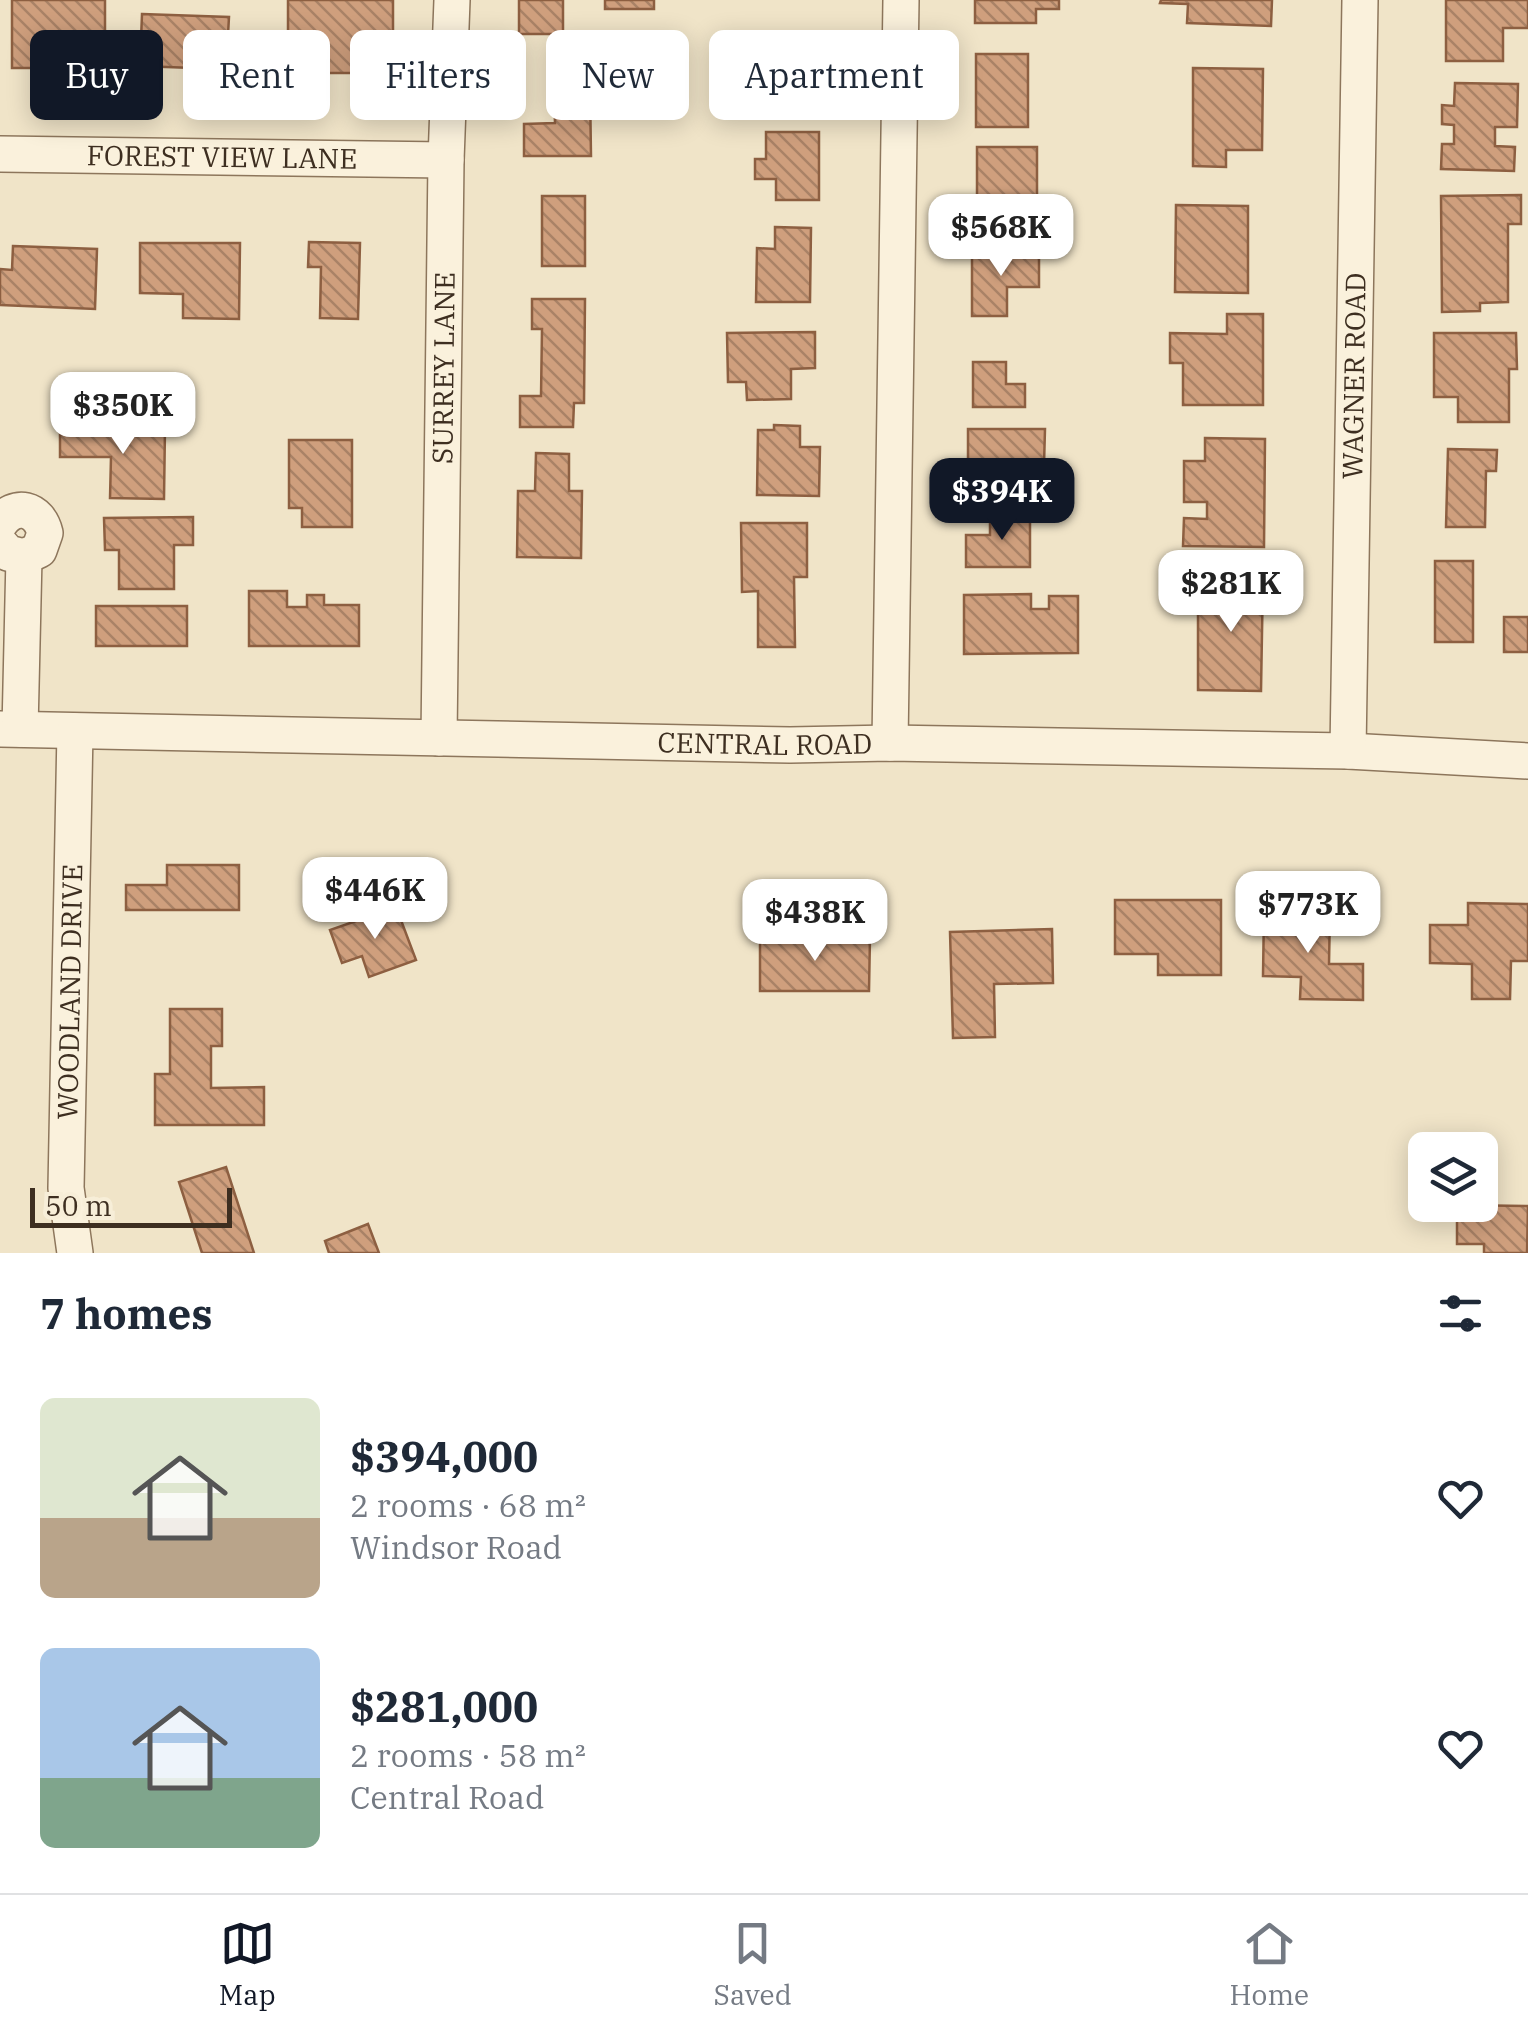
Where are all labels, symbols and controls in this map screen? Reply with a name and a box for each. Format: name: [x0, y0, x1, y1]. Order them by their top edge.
chip: Buy: [30, 30, 163, 120]
chip: Rent: [183, 30, 330, 120]
chip: Filters: [350, 30, 526, 120]
chip: New: [546, 30, 689, 120]
chip: Apartment: [709, 30, 959, 120]
street label: FOREST VIEW LANE: [86, 136, 357, 177]
pin: $568K: [931, 194, 1071, 279]
text: $568K: [950, 205, 1052, 247]
street label: SURREY LANE: [423, 272, 463, 464]
street label: WAGNER ROAD: [1333, 272, 1374, 480]
pin: $350K: [53, 372, 193, 457]
text: $350K: [72, 383, 174, 425]
pin: $394K: [932, 458, 1072, 543]
text: $394K: [951, 469, 1053, 511]
pin: $281K: [1161, 550, 1301, 635]
text: $281K: [1180, 561, 1282, 603]
street label: CENTRAL ROAD: [657, 723, 872, 763]
pin: $446K: [305, 857, 445, 942]
street label: WOODLAND DRIVE: [48, 863, 90, 1120]
text: $446K: [324, 868, 426, 910]
pin: $773K: [1238, 871, 1378, 956]
pin: $438K: [745, 879, 885, 964]
text: $773K: [1257, 882, 1359, 924]
text: $438K: [764, 890, 866, 932]
map controls: [1408, 1132, 1498, 1222]
button: layers: [1408, 1132, 1498, 1222]
scale bar: [30, 1183, 232, 1228]
text: 50 m: [45, 1187, 112, 1224]
text: 7 homes: [40, 1286, 213, 1341]
icon: filters: [1433, 1286, 1488, 1341]
text: $394,000: [350, 1429, 538, 1484]
icon: home: [120, 1438, 240, 1558]
icon: heart: [1433, 1471, 1488, 1526]
text: 2 rooms · 68 m²: [350, 1484, 586, 1526]
text: Windsor Road: [350, 1526, 562, 1568]
text: $281,000: [350, 1679, 538, 1734]
icon: home: [120, 1688, 240, 1808]
icon: heart: [1433, 1721, 1488, 1776]
text: 2 rooms · 58 m²: [350, 1734, 586, 1776]
text: Central Road: [350, 1776, 544, 1818]
tab: Map: [219, 1916, 276, 2013]
tab: Saved: [713, 1916, 792, 2013]
tab: Home: [1230, 1916, 1309, 2013]

